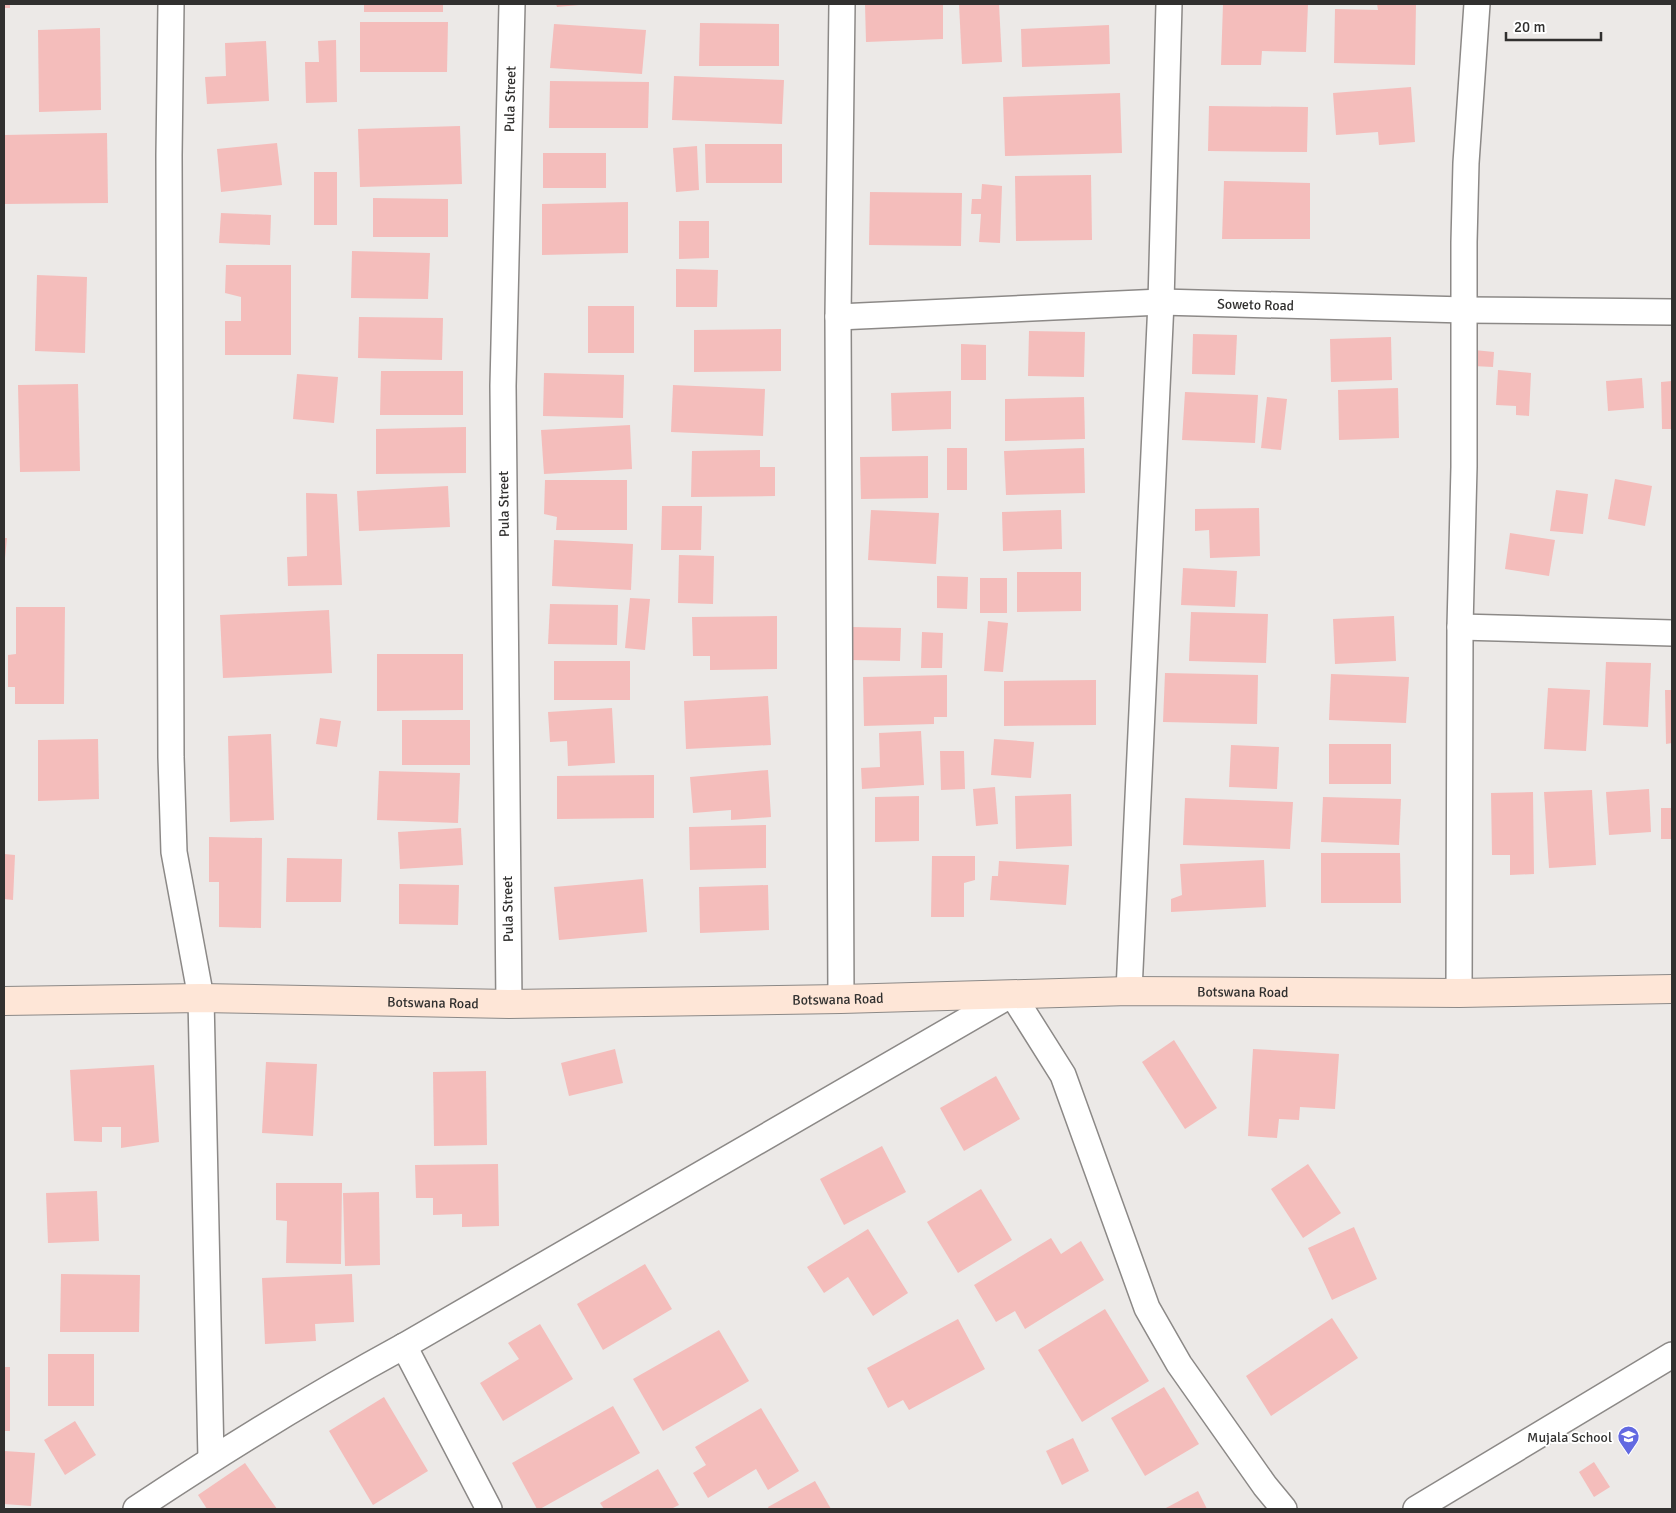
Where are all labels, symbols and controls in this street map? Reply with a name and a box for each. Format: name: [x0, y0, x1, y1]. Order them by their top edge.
scale bar: [1506, 10, 1601, 42]
text: 20 m: [1514, 18, 1545, 36]
street label: Pula Street: [500, 66, 519, 132]
street label: Soweto Road: [1217, 295, 1294, 314]
street label: Pula Street: [495, 471, 513, 537]
street label: Pula Street: [499, 876, 517, 942]
street label: Botswana Road: [1197, 983, 1289, 1000]
street label: Botswana Road: [792, 989, 884, 1008]
street label: Botswana Road: [387, 993, 479, 1012]
school or university icon: Mujala School: [1616, 1425, 1640, 1456]
place label: Mujala School: [1527, 1429, 1612, 1446]

